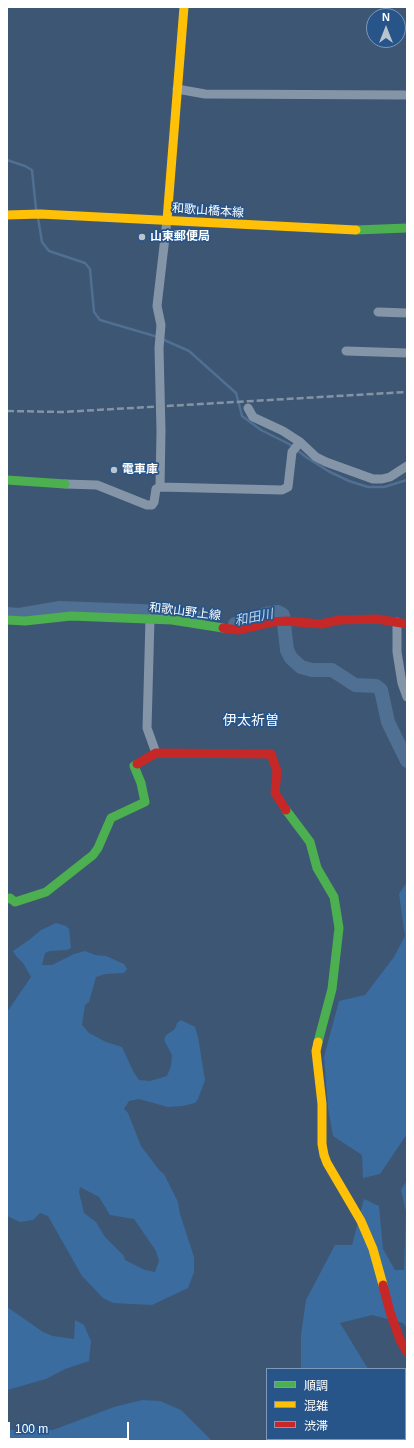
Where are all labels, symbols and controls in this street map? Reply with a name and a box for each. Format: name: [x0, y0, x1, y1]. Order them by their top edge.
north arrow: [366, 8, 406, 48]
text: N: [382, 11, 390, 23]
street label: 和歌山橋本線: [172, 201, 244, 221]
place label: 山東郵便局: [150, 230, 210, 244]
marker: 山東郵便局: [137, 232, 147, 242]
place label: 電車庫: [122, 463, 158, 477]
marker: 電車庫: [109, 465, 119, 475]
street label: 和歌山野上線: [148, 600, 222, 624]
water label: 和田川: [233, 607, 275, 629]
district label: 伊太祈曽: [223, 713, 279, 729]
legend: [266, 1368, 406, 1440]
text: 順調: [304, 1379, 328, 1393]
text: 混雑: [304, 1399, 328, 1413]
scale bar: [10, 1414, 131, 1440]
text: 渋滞: [304, 1419, 328, 1433]
text: 100 m: [15, 1422, 48, 1436]

